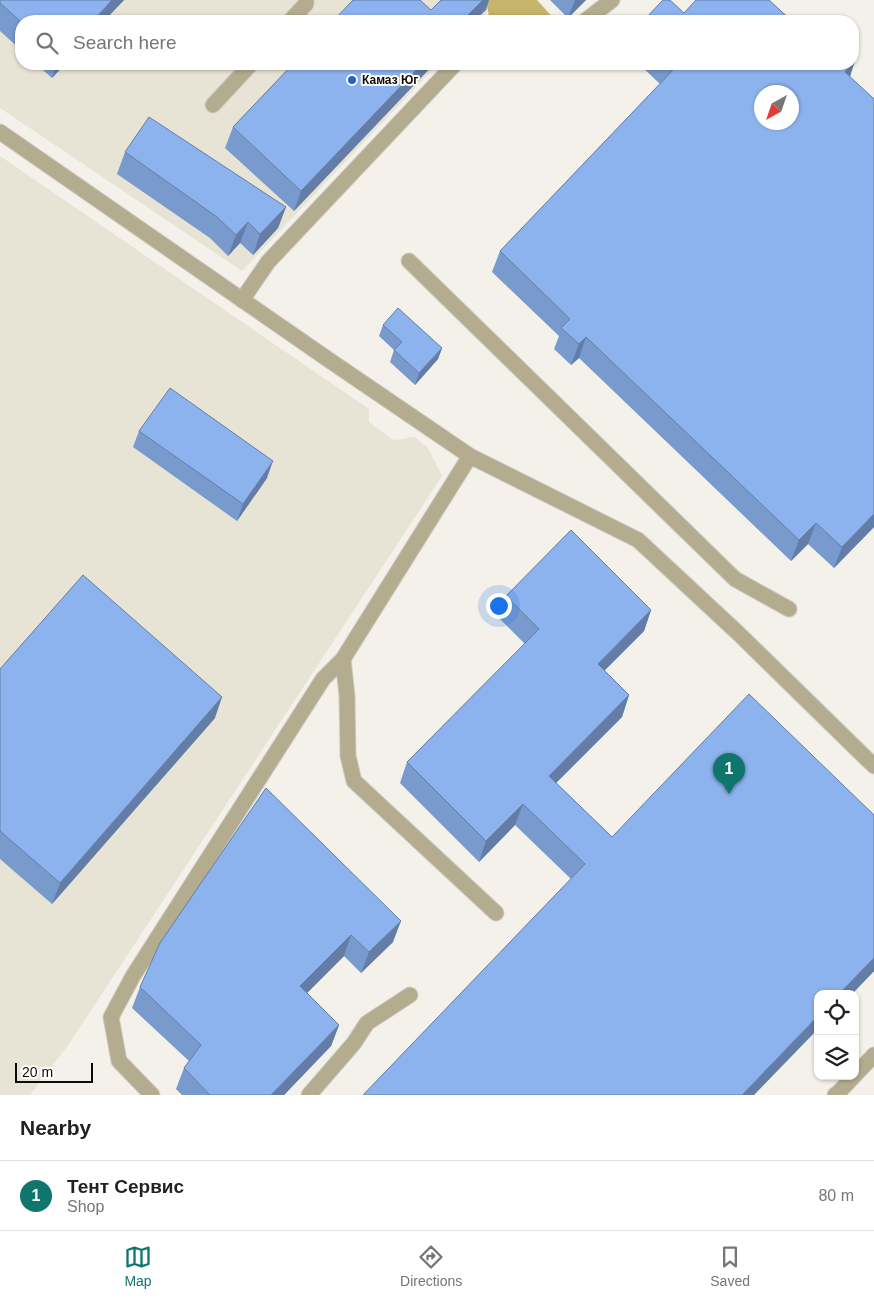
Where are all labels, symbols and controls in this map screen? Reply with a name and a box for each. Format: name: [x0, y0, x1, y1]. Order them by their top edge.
search box: [15, 15, 859, 70]
icon: search: [33, 29, 61, 57]
text: Search here: [73, 32, 177, 53]
place label: Камаз Юг: [362, 73, 418, 87]
marker: Камаз Юг: [346, 74, 358, 86]
north arrow: [754, 85, 799, 130]
your location: [486, 593, 512, 619]
pin: 1: [713, 753, 745, 794]
map controls: [814, 990, 859, 1080]
button: locate: [814, 990, 859, 1035]
button: layers: [814, 1035, 859, 1080]
scale bar: [15, 1060, 92, 1083]
text: 20 m: [22, 1064, 53, 1080]
text: Nearby: [20, 1116, 91, 1139]
text: Тент Сервис: [67, 1176, 184, 1197]
text: 1: [32, 1187, 40, 1204]
text: 80 m: [818, 1187, 854, 1204]
text: Shop: [67, 1198, 104, 1215]
tab: Map: [124, 1243, 152, 1289]
tab: Directions: [400, 1243, 462, 1289]
tab: Saved: [710, 1243, 750, 1289]

